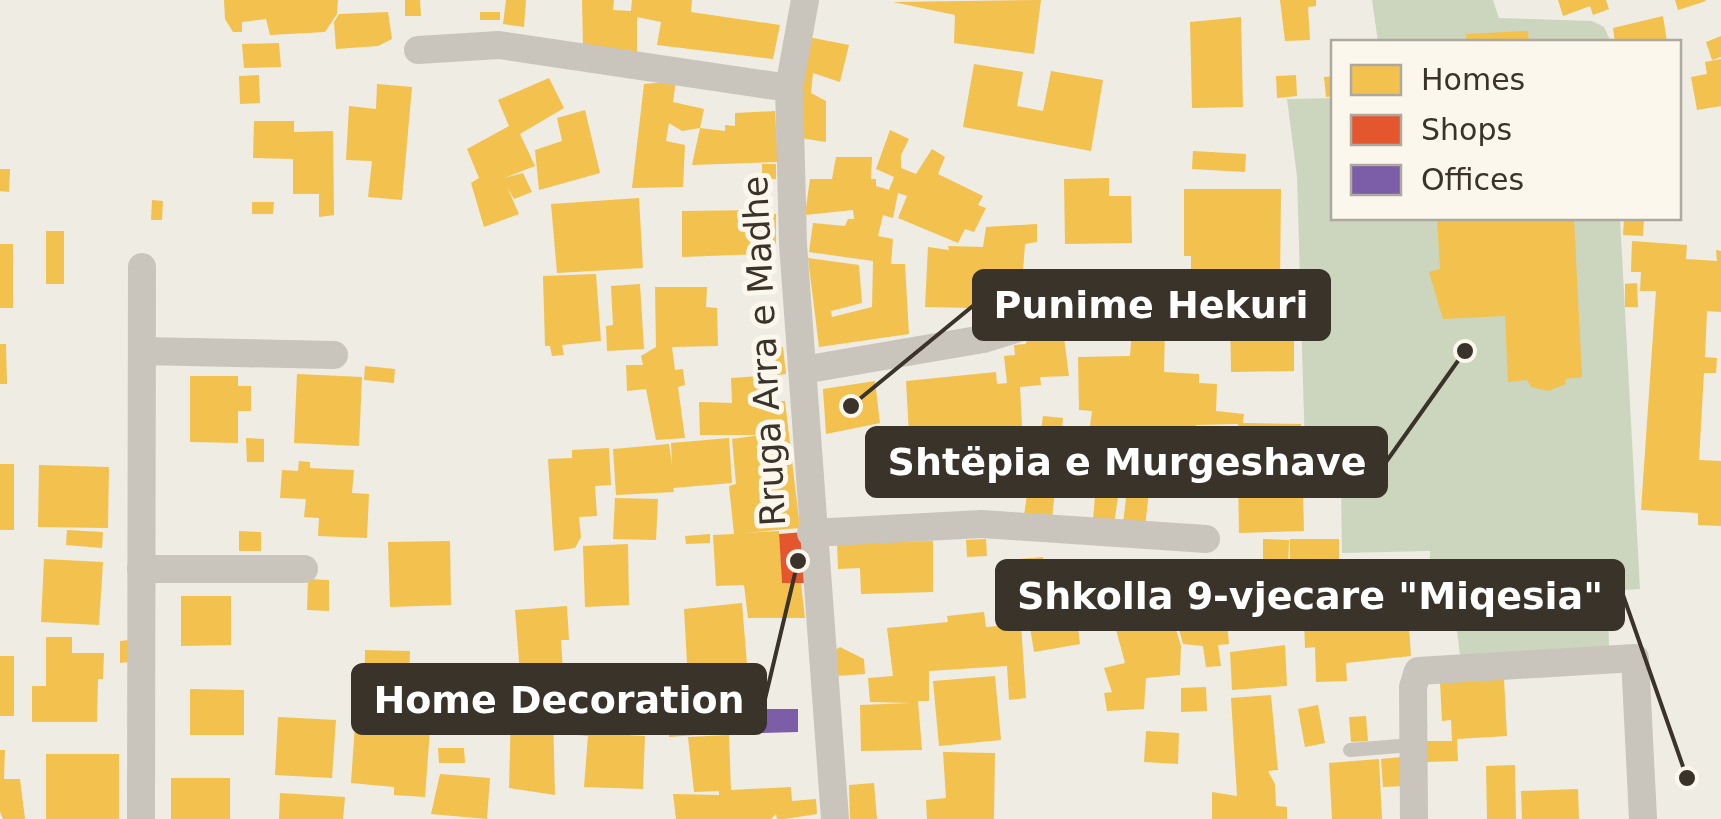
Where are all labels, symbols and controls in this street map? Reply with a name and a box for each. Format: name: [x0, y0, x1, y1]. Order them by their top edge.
legend: [1331, 40, 1681, 220]
text: Homes: [1421, 62, 1525, 97]
text: Shops: [1421, 112, 1512, 147]
text: Offices: [1421, 162, 1524, 197]
street label: Rruga Arra e Madhe: [735, 175, 793, 527]
callout: Punime Hekuri: [974, 271, 1329, 339]
text: Punime Hekuri: [993, 283, 1309, 327]
callout: Shtëpia e Murgeshave: [867, 428, 1386, 496]
text: Shtëpia e Murgeshave: [888, 440, 1366, 484]
callout: Shkolla 9-vjecare "Miqesia": [997, 561, 1623, 629]
text: Shkolla 9-vjecare "Miqesia": [1017, 574, 1603, 618]
callout: Home Decoration: [353, 665, 765, 733]
text: Home Decoration: [373, 678, 745, 722]

